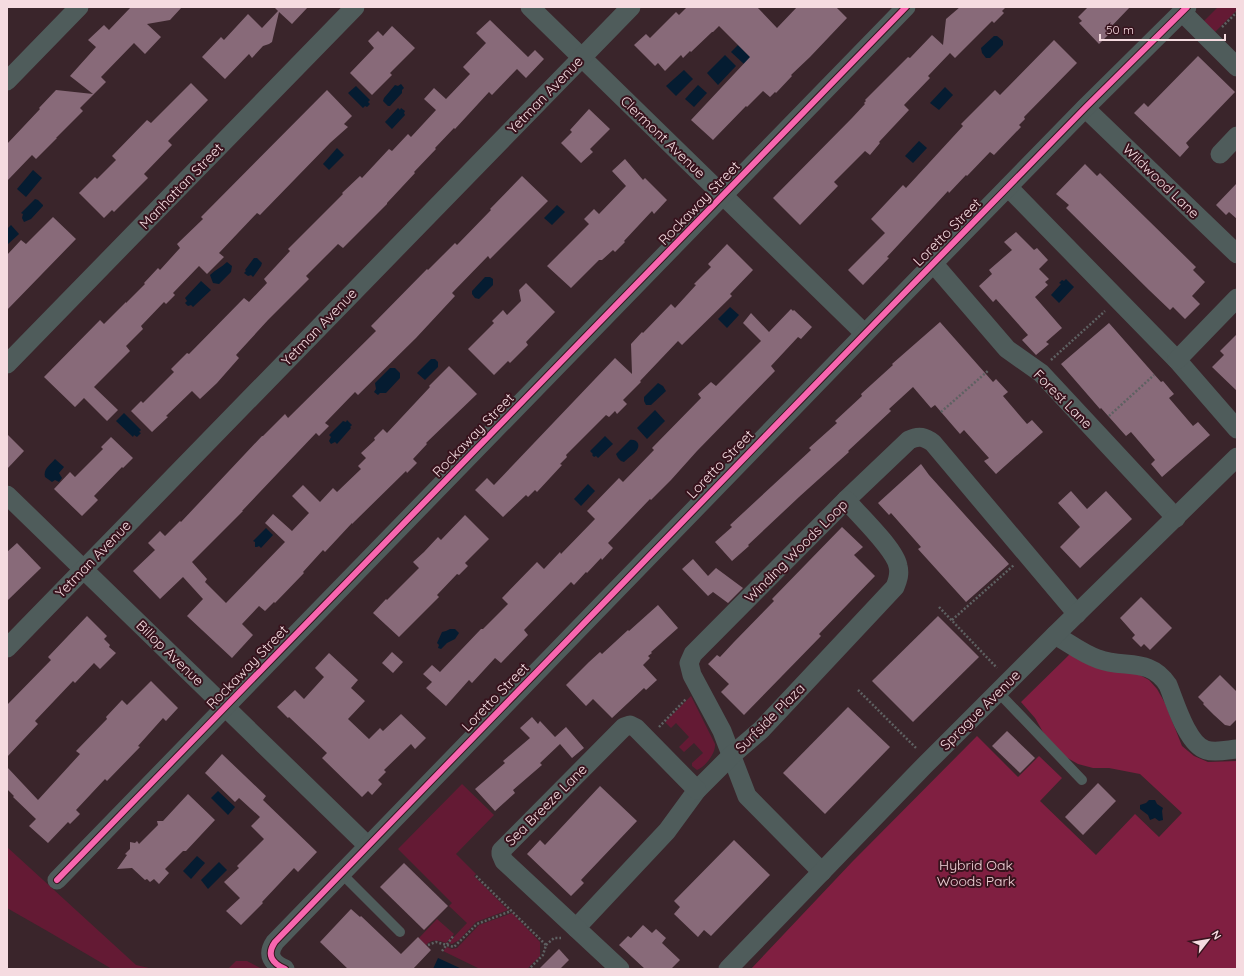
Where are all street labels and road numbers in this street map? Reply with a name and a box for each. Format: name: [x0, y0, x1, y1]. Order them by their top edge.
street label: Yetman Avenue: [503, 52, 587, 138]
street label: Clermont Avenue: [617, 92, 709, 182]
street label: Manhattan Street: [135, 139, 227, 233]
street label: Wildwood Lane: [1119, 140, 1203, 222]
street label: Rockaway Street: [654, 157, 744, 249]
street label: Loretto Street: [909, 194, 985, 270]
street label: Yetman Avenue: [277, 284, 361, 370]
street label: Forest Lane: [1030, 366, 1096, 432]
street label: Rockaway Street: [428, 389, 518, 481]
street label: Loretto Street: [683, 426, 758, 502]
street label: Winding Woods Loop: [741, 496, 851, 606]
street label: Yetman Avenue: [51, 516, 135, 602]
street label: Billop Avenue: [132, 616, 208, 690]
street label: Rockaway Street: [202, 621, 292, 713]
street label: Loretto Street: [458, 659, 533, 735]
street label: Sprague Avenue: [936, 666, 1024, 754]
street label: Surfside Plaza: [731, 679, 809, 757]
street label: Sea Breeze Lane: [501, 760, 591, 850]

